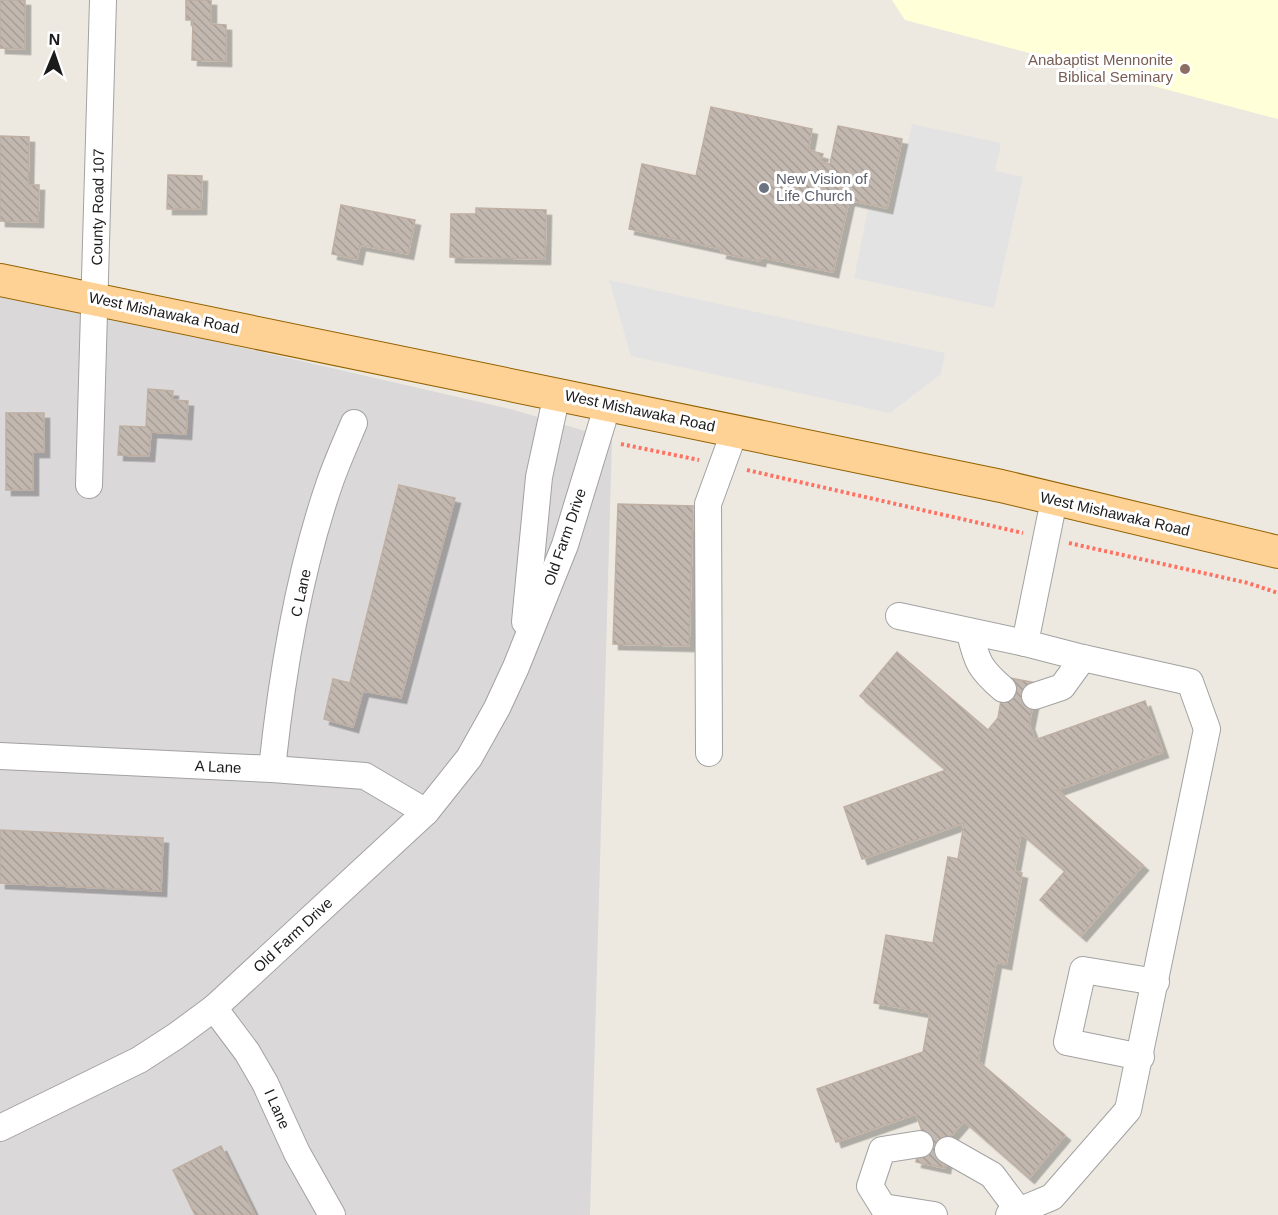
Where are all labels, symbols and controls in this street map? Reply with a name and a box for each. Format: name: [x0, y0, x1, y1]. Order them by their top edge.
north arrow: [24, 24, 84, 84]
text: N: [48, 31, 61, 48]
place label: Anabaptist Mennonite Biblical Seminary: [1028, 51, 1173, 85]
marker: Anabaptist Mennonite Biblical Seminary: [1178, 62, 1192, 76]
street label: County Road 107: [88, 148, 107, 266]
place label: New Vision of Life Church: [776, 170, 868, 204]
marker: New Vision of Life Church: [757, 181, 771, 195]
street label: West Mishawaka Road: [87, 288, 241, 337]
street label: West Mishawaka Road: [563, 386, 717, 435]
street label: Old Farm Drive: [540, 486, 589, 588]
street label: West Mishawaka Road: [1039, 488, 1192, 539]
street label: C Lane: [287, 567, 314, 618]
street label: A Lane: [194, 757, 242, 776]
street label: Old Farm Drive: [250, 894, 336, 976]
street label: I Lane: [261, 1086, 294, 1131]

